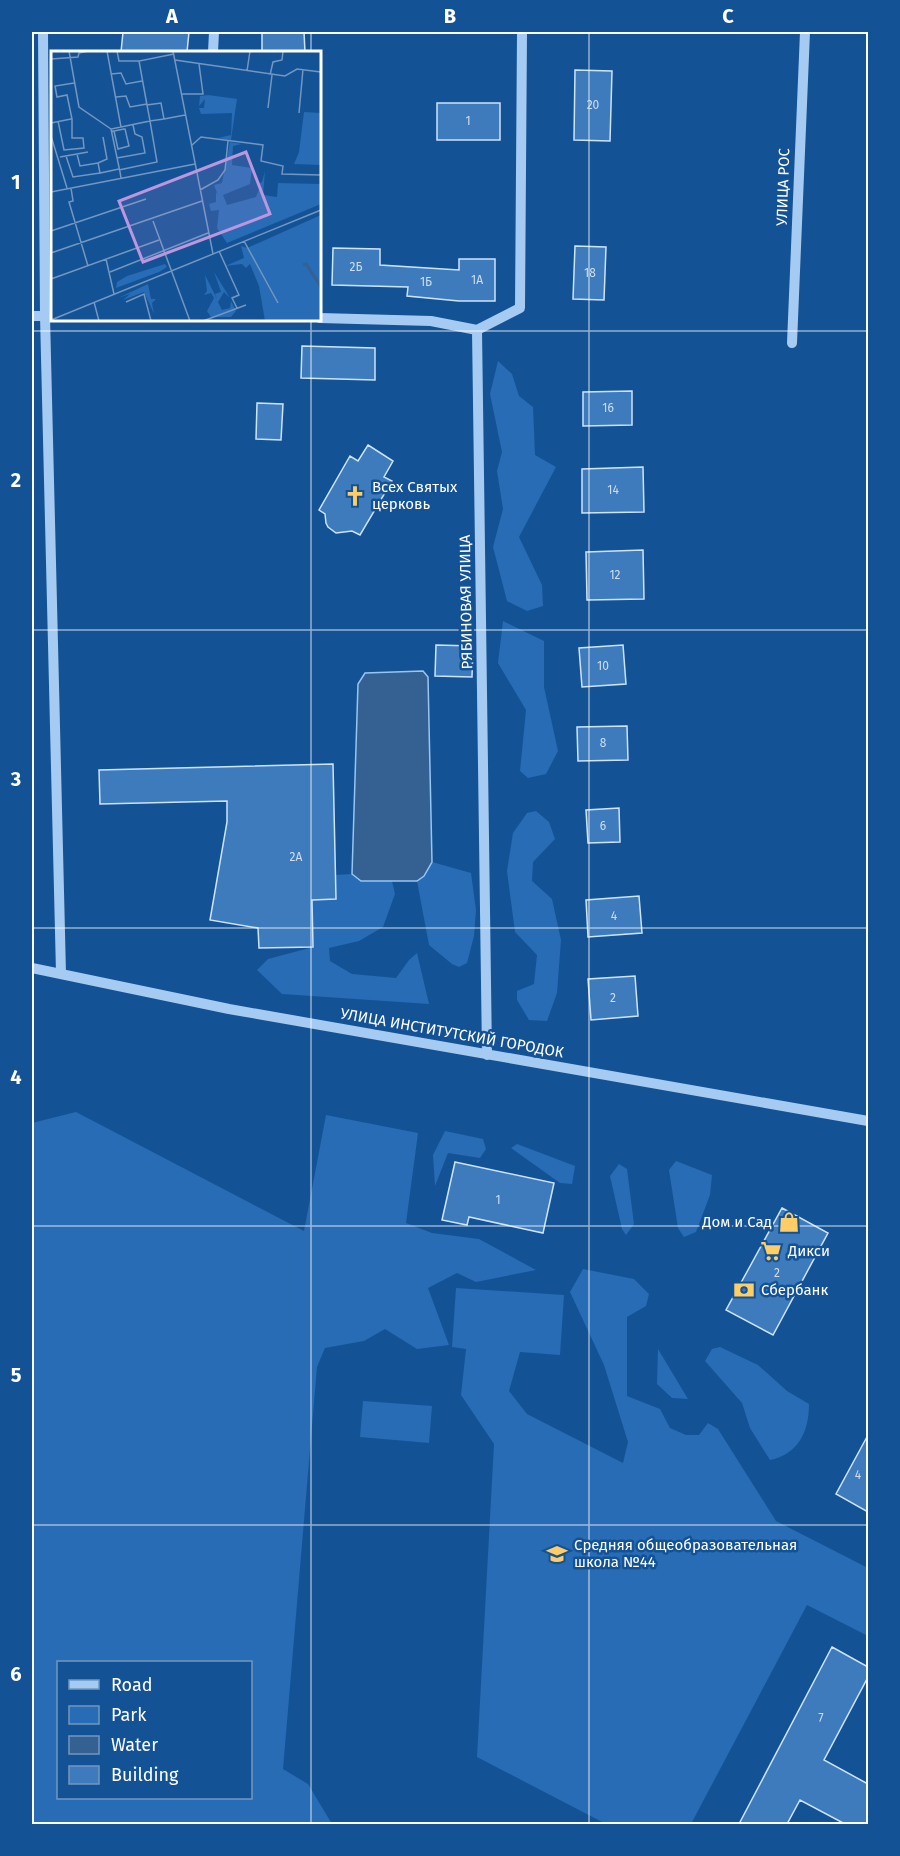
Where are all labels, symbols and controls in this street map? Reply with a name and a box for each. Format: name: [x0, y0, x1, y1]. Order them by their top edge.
text: A: [165, 4, 179, 28]
text: B: [444, 4, 456, 28]
text: C: [722, 4, 734, 28]
inset map: [51, 51, 321, 321]
house number: 20: [587, 98, 600, 112]
house number: 1: [465, 114, 471, 128]
street label: УЛИЦА РОС: [773, 147, 793, 226]
text: 1: [11, 170, 21, 194]
house number: 2Б: [350, 260, 362, 274]
house number: 18: [584, 266, 596, 280]
house number: 1А: [471, 273, 483, 287]
house number: 1Б: [420, 275, 432, 289]
house number: 16: [602, 401, 614, 415]
text: 2: [11, 468, 21, 492]
place label: Всех Святых церковь: [372, 478, 458, 513]
house number: 14: [607, 483, 619, 497]
church icon: Всех Святых церковь: [343, 484, 367, 508]
street label: РЯБИНОВАЯ УЛИЦА: [456, 534, 476, 669]
house number: 12: [609, 568, 621, 582]
house number: 10: [597, 659, 609, 673]
house number: 8: [600, 736, 607, 750]
text: 3: [10, 767, 21, 791]
house number: 6: [600, 819, 606, 833]
house number: 2А: [290, 850, 303, 864]
house number: 4: [611, 909, 618, 923]
house number: 2: [610, 991, 616, 1005]
street label: УЛИЦА ИНСТИТУТСКИЙ ГОРОДОК: [339, 1004, 565, 1062]
text: 4: [10, 1065, 22, 1089]
house number: 1: [495, 1193, 501, 1207]
shop icon: Дом и Сад: [777, 1210, 801, 1234]
place label: Дом и Сад: [701, 1213, 772, 1231]
supermarket icon: Дикси: [759, 1239, 783, 1263]
place label: Дикси: [787, 1242, 830, 1260]
house number: 2: [774, 1266, 780, 1280]
bank icon: Сбербанк: [732, 1278, 756, 1302]
place label: Сбербанк: [761, 1281, 829, 1299]
text: 5: [11, 1363, 22, 1387]
house number: 4: [855, 1468, 862, 1482]
place label: Средняя общеобразовательная школа №44: [574, 1536, 797, 1571]
school or university icon: Средняя общеобразовательная школа №44: [545, 1542, 569, 1566]
legend: [57, 1661, 252, 1799]
text: 6: [10, 1662, 22, 1686]
text: Road: [111, 1674, 153, 1696]
text: Park: [111, 1704, 147, 1726]
house number: 7: [818, 1711, 824, 1725]
text: Water: [111, 1734, 158, 1756]
text: Building: [111, 1764, 179, 1786]

